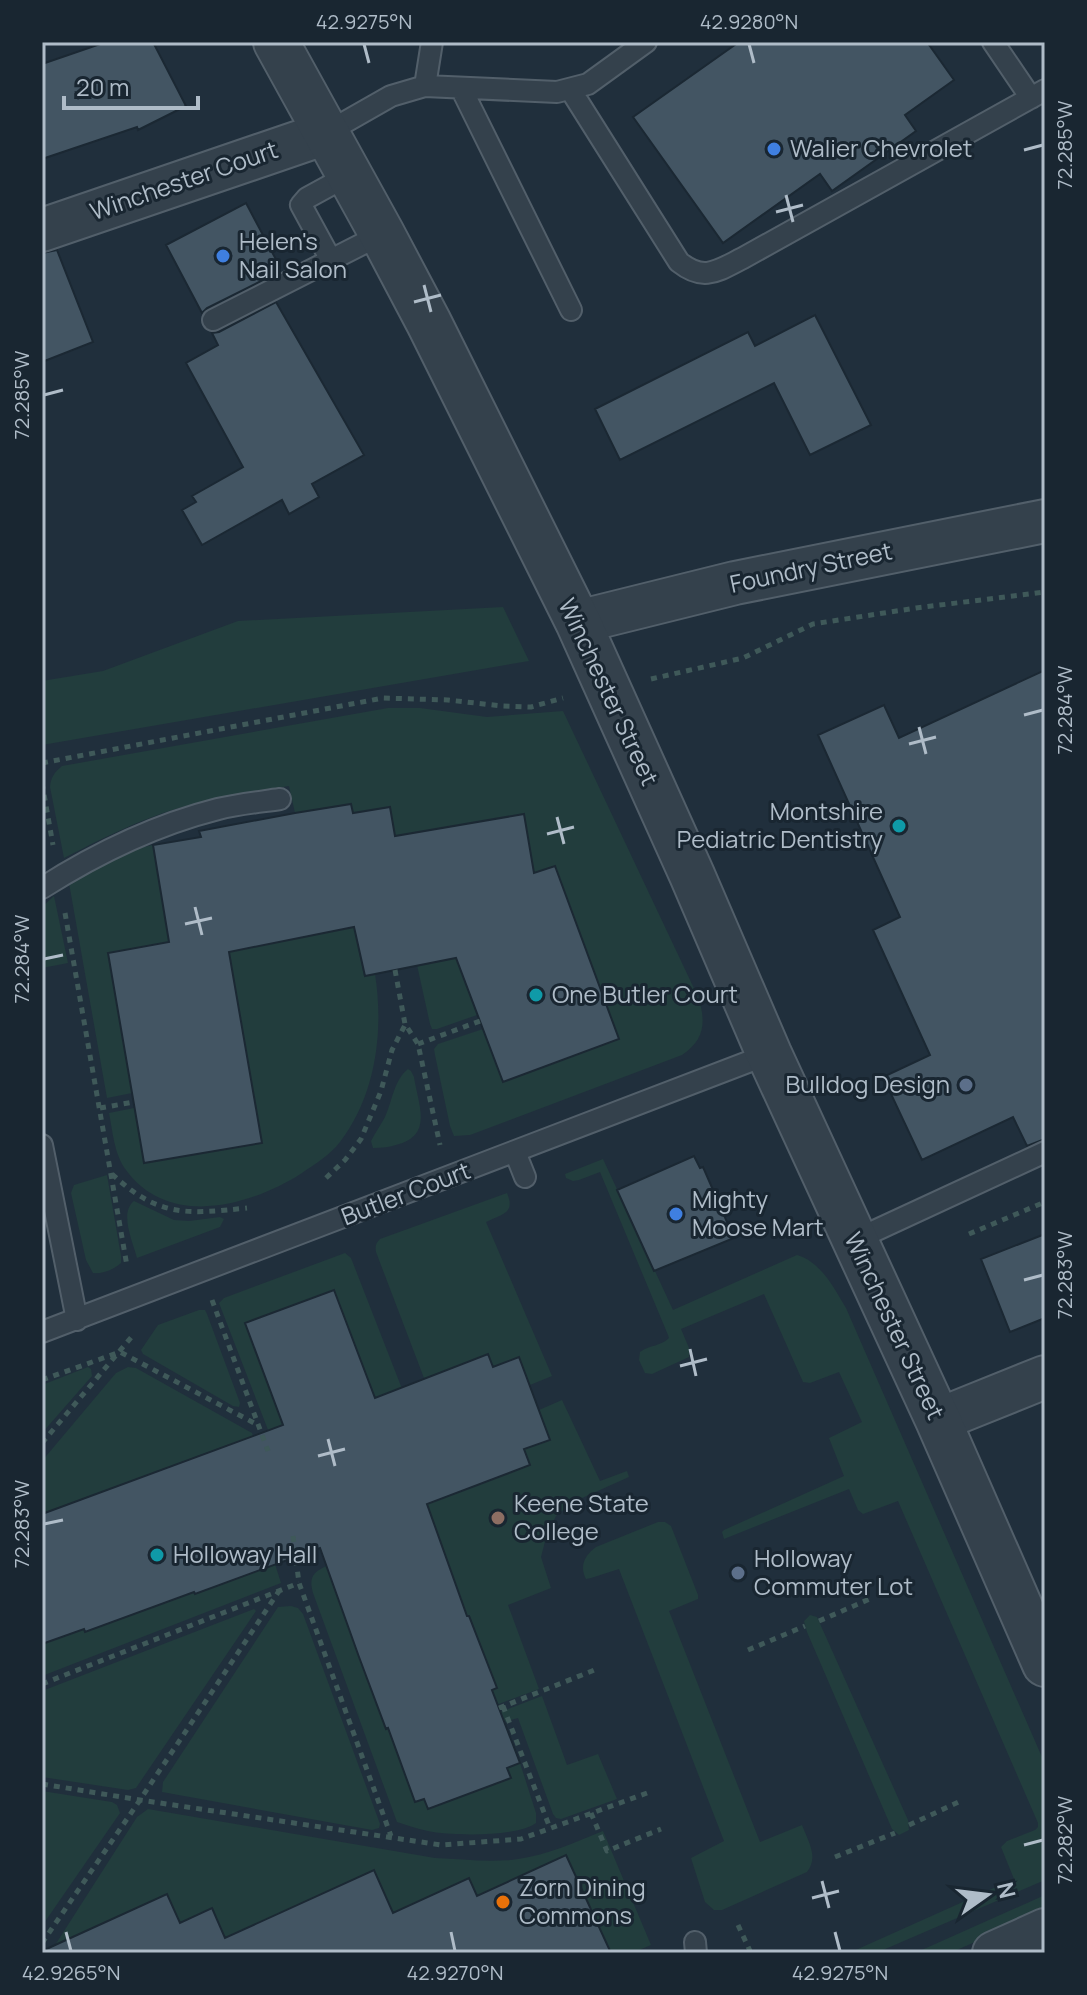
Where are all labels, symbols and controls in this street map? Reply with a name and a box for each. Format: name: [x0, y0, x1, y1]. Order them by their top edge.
text: 42.9275°N: [316, 8, 412, 35]
text: 42.9280°N: [700, 8, 798, 35]
scale bar: [64, 60, 198, 110]
text: 20 m: [76, 70, 129, 103]
text: 72.285°W: [1051, 100, 1078, 189]
place label: Walier Chevrolet: [790, 131, 972, 164]
street label: Winchester Court: [85, 132, 282, 227]
marker: Walier Chevrolet: [765, 140, 783, 158]
place label: Helen's Nail Salon: [239, 224, 347, 285]
marker: Helen's Nail Salon: [214, 247, 232, 265]
text: 72.285°W: [8, 350, 35, 439]
street label: Foundry Street: [727, 533, 895, 600]
street label: Winchester Street: [552, 592, 667, 790]
text: 72.284°W: [1051, 665, 1078, 755]
place label: Montshire Pediatric Dentistry: [677, 794, 883, 855]
marker: Montshire Pediatric Dentistry: [890, 817, 908, 835]
text: 72.284°W: [8, 914, 35, 1004]
place label: One Butler Court: [552, 977, 738, 1010]
marker: One Butler Court: [527, 986, 545, 1004]
place label: Bulldog Design: [786, 1067, 950, 1100]
marker: Bulldog Design: [957, 1076, 975, 1094]
street label: Butler Court: [336, 1153, 475, 1232]
place label: Mighty Moose Mart: [692, 1182, 824, 1243]
marker: Mighty Moose Mart: [667, 1205, 685, 1223]
street label: Winchester Street: [838, 1226, 953, 1424]
text: 72.283°W: [1051, 1231, 1078, 1319]
text: 72.283°W: [8, 1480, 35, 1568]
place label: Keene State College: [514, 1486, 649, 1547]
marker: Keene State College: [489, 1509, 507, 1527]
place label: Holloway Hall: [173, 1537, 317, 1570]
place label: Holloway Commuter Lot: [754, 1541, 913, 1602]
marker: Holloway Hall: [148, 1546, 166, 1564]
marker: Holloway Commuter Lot: [729, 1564, 747, 1582]
text: 72.282°W: [1051, 1795, 1078, 1884]
north arrow: [947, 1855, 1027, 1935]
place label: Zorn Dining Commons: [519, 1870, 646, 1931]
text: N: [990, 1879, 1023, 1901]
marker: Zorn Dining Commons: [494, 1893, 512, 1911]
text: 42.9265°N: [22, 1959, 120, 1986]
text: 42.9270°N: [407, 1959, 504, 1986]
text: 42.9275°N: [792, 1959, 888, 1986]

